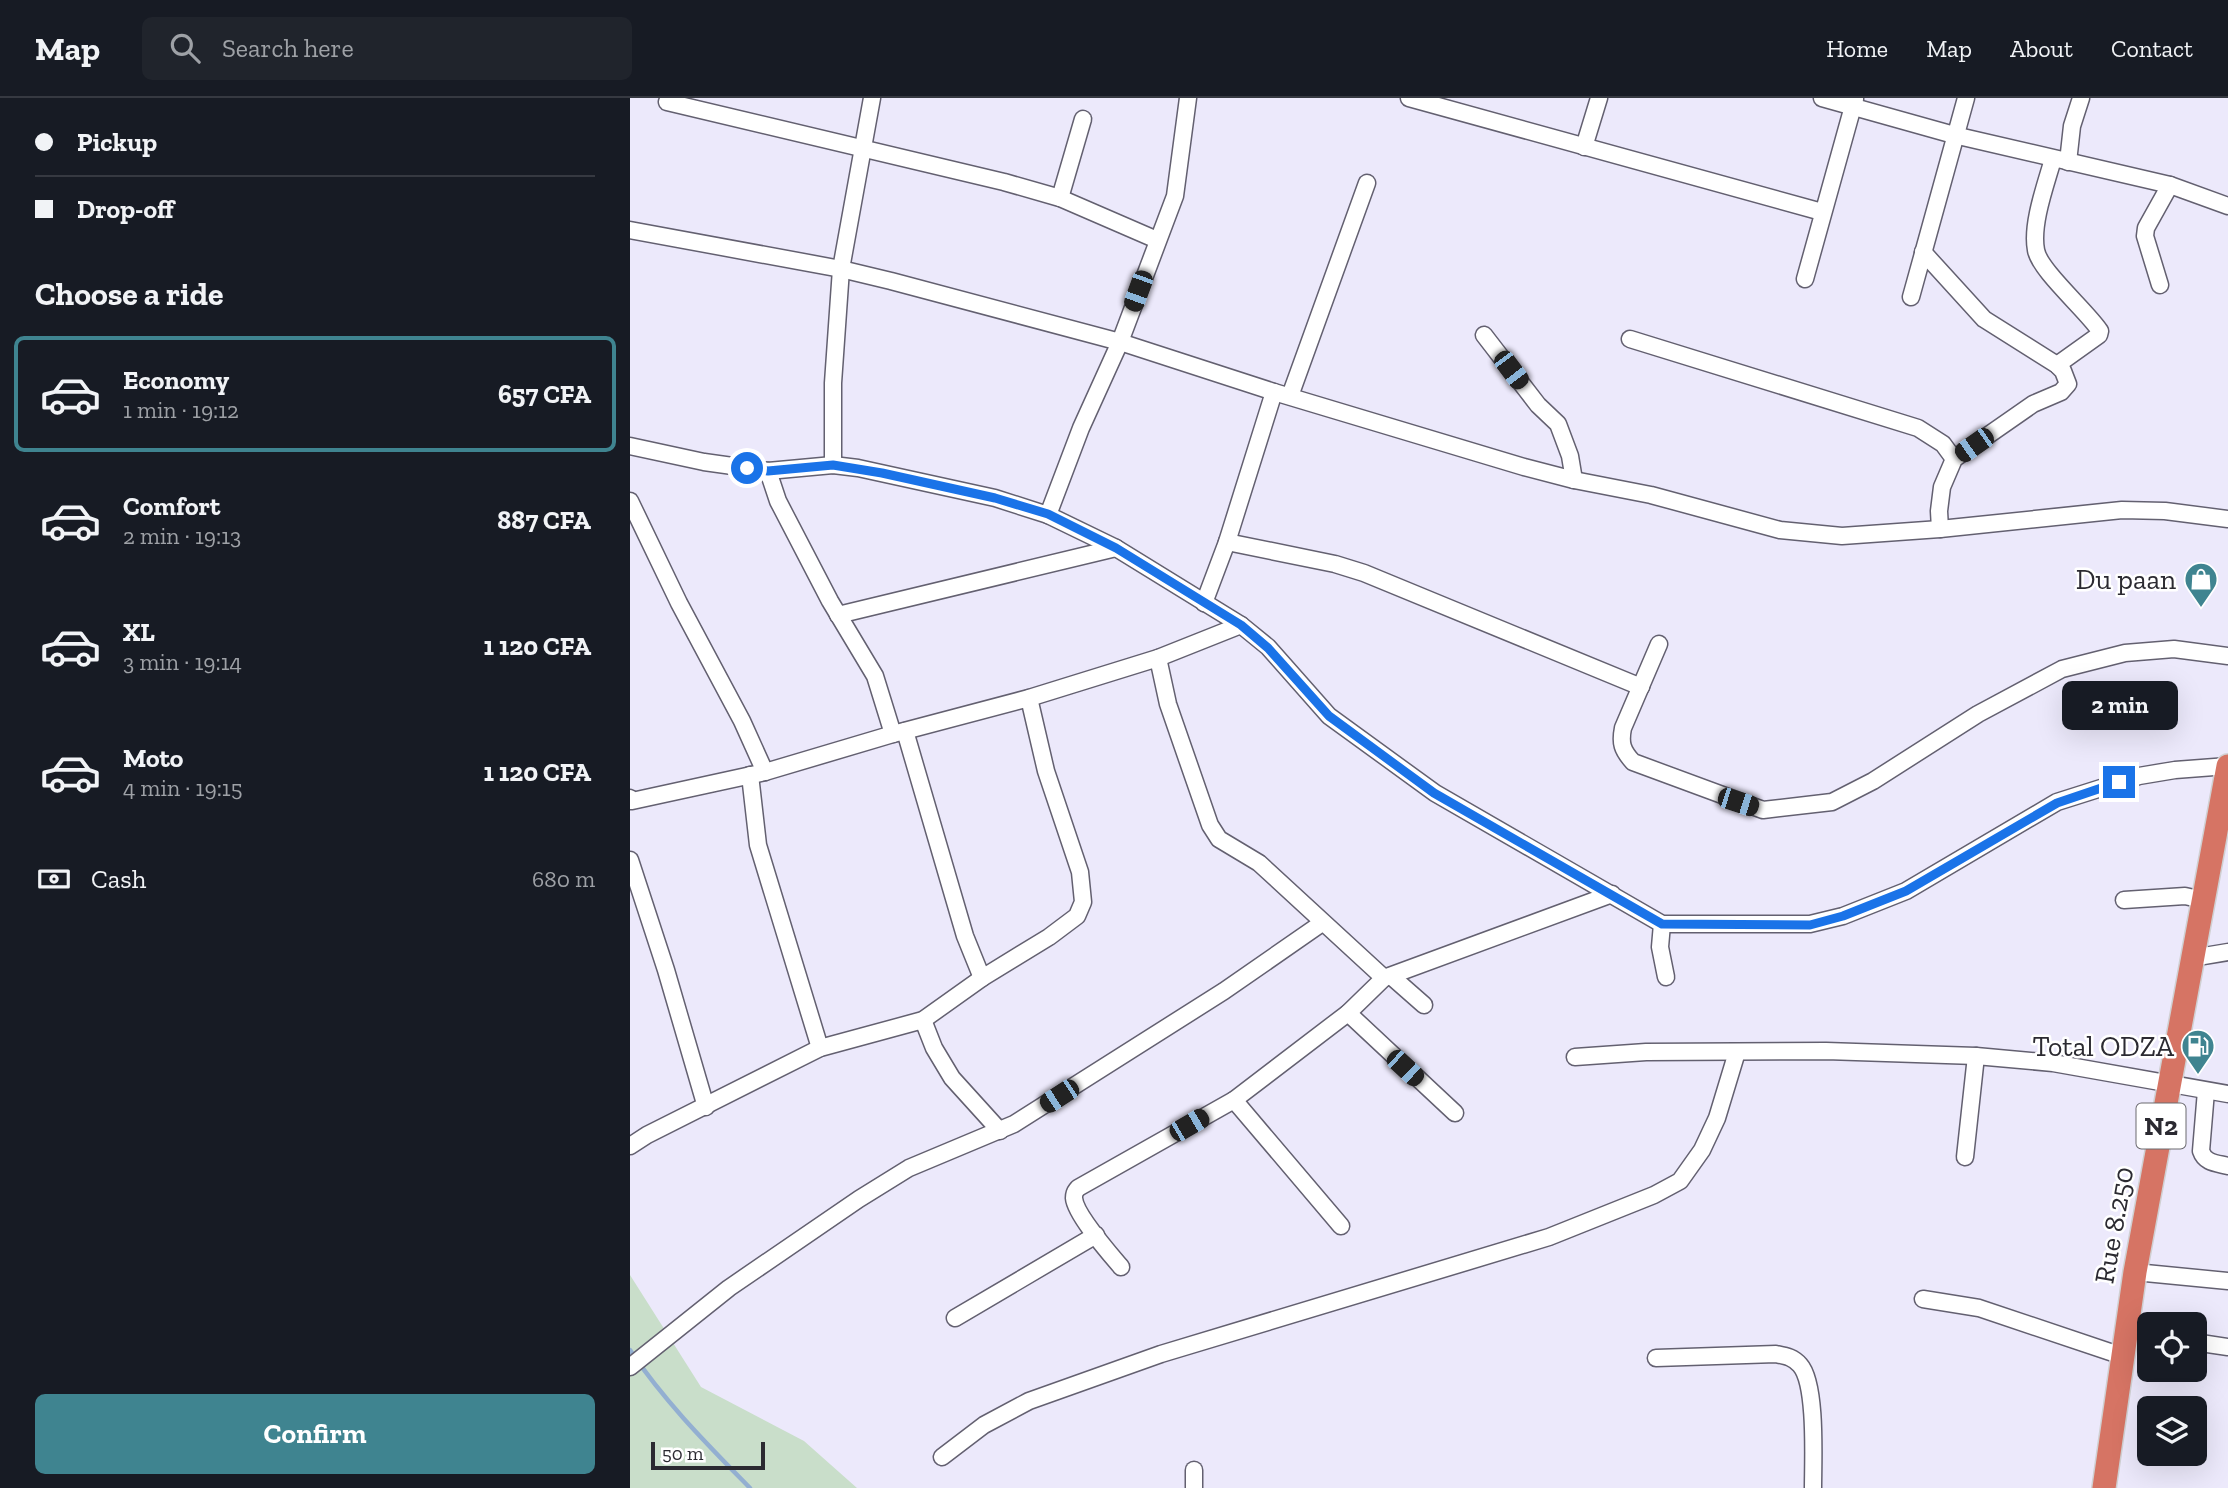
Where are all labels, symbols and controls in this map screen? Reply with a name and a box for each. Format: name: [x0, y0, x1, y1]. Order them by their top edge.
search box: [142, 17, 632, 80]
text: Map: [35, 29, 100, 68]
icon: search: [166, 29, 204, 67]
text: Search here: [222, 32, 354, 64]
text: Home: [1826, 34, 1888, 63]
text: Map: [1926, 34, 1972, 63]
text: About: [2010, 34, 2073, 63]
text: Contact: [2111, 34, 2193, 63]
text: Pickup: [77, 126, 157, 158]
text: Drop-off: [77, 193, 174, 225]
car: [1121, 268, 1156, 314]
text: Choose a ride: [35, 275, 223, 313]
car: [1490, 347, 1533, 393]
icon: car: [39, 363, 102, 426]
text: Economy: [123, 364, 229, 396]
text: 657 CFA: [498, 378, 591, 410]
text: 1 min · 19:12: [123, 396, 239, 424]
car: [1951, 424, 1998, 466]
route start: [731, 452, 763, 484]
icon: car: [39, 489, 102, 552]
text: Comfort: [123, 490, 220, 522]
text: 887 CFA: [497, 504, 591, 536]
text: 2 min · 19:13: [123, 522, 241, 550]
shop icon: Du paan: [2182, 560, 2220, 609]
place label: Du paan: [2076, 563, 2176, 596]
icon: car: [39, 615, 102, 678]
text: XL: [123, 616, 155, 648]
text: 1 120 CFA: [483, 630, 591, 662]
text: 3 min · 19:14: [123, 648, 242, 676]
callout: 2 min: [2061, 680, 2177, 730]
text: 2 min: [2091, 691, 2149, 719]
icon: car: [39, 741, 102, 804]
text: Moto: [123, 742, 183, 774]
text: 1 120 CFA: [483, 756, 591, 788]
route end: [2103, 766, 2135, 798]
text: 4 min · 19:15: [123, 774, 242, 802]
car: [1715, 786, 1762, 818]
icon: cash: [35, 860, 73, 898]
text: Cash: [91, 863, 146, 895]
text: 680 m: [532, 865, 595, 893]
fuel station icon: Total ODZA: [2179, 1027, 2217, 1076]
place label: Total ODZA: [2032, 1030, 2175, 1063]
car: [1383, 1046, 1428, 1090]
car: [1036, 1076, 1083, 1116]
road number: N2: [2136, 1104, 2186, 1148]
car: [1166, 1105, 1213, 1145]
street label: Rue 8.250: [2087, 1164, 2141, 1286]
map controls: [2137, 1312, 2207, 1466]
button: locate: [2137, 1312, 2207, 1382]
button: Confirm: [35, 1394, 595, 1474]
button: layers: [2137, 1396, 2207, 1466]
scale bar: [651, 1439, 765, 1471]
text: 50 m: [662, 1442, 703, 1465]

